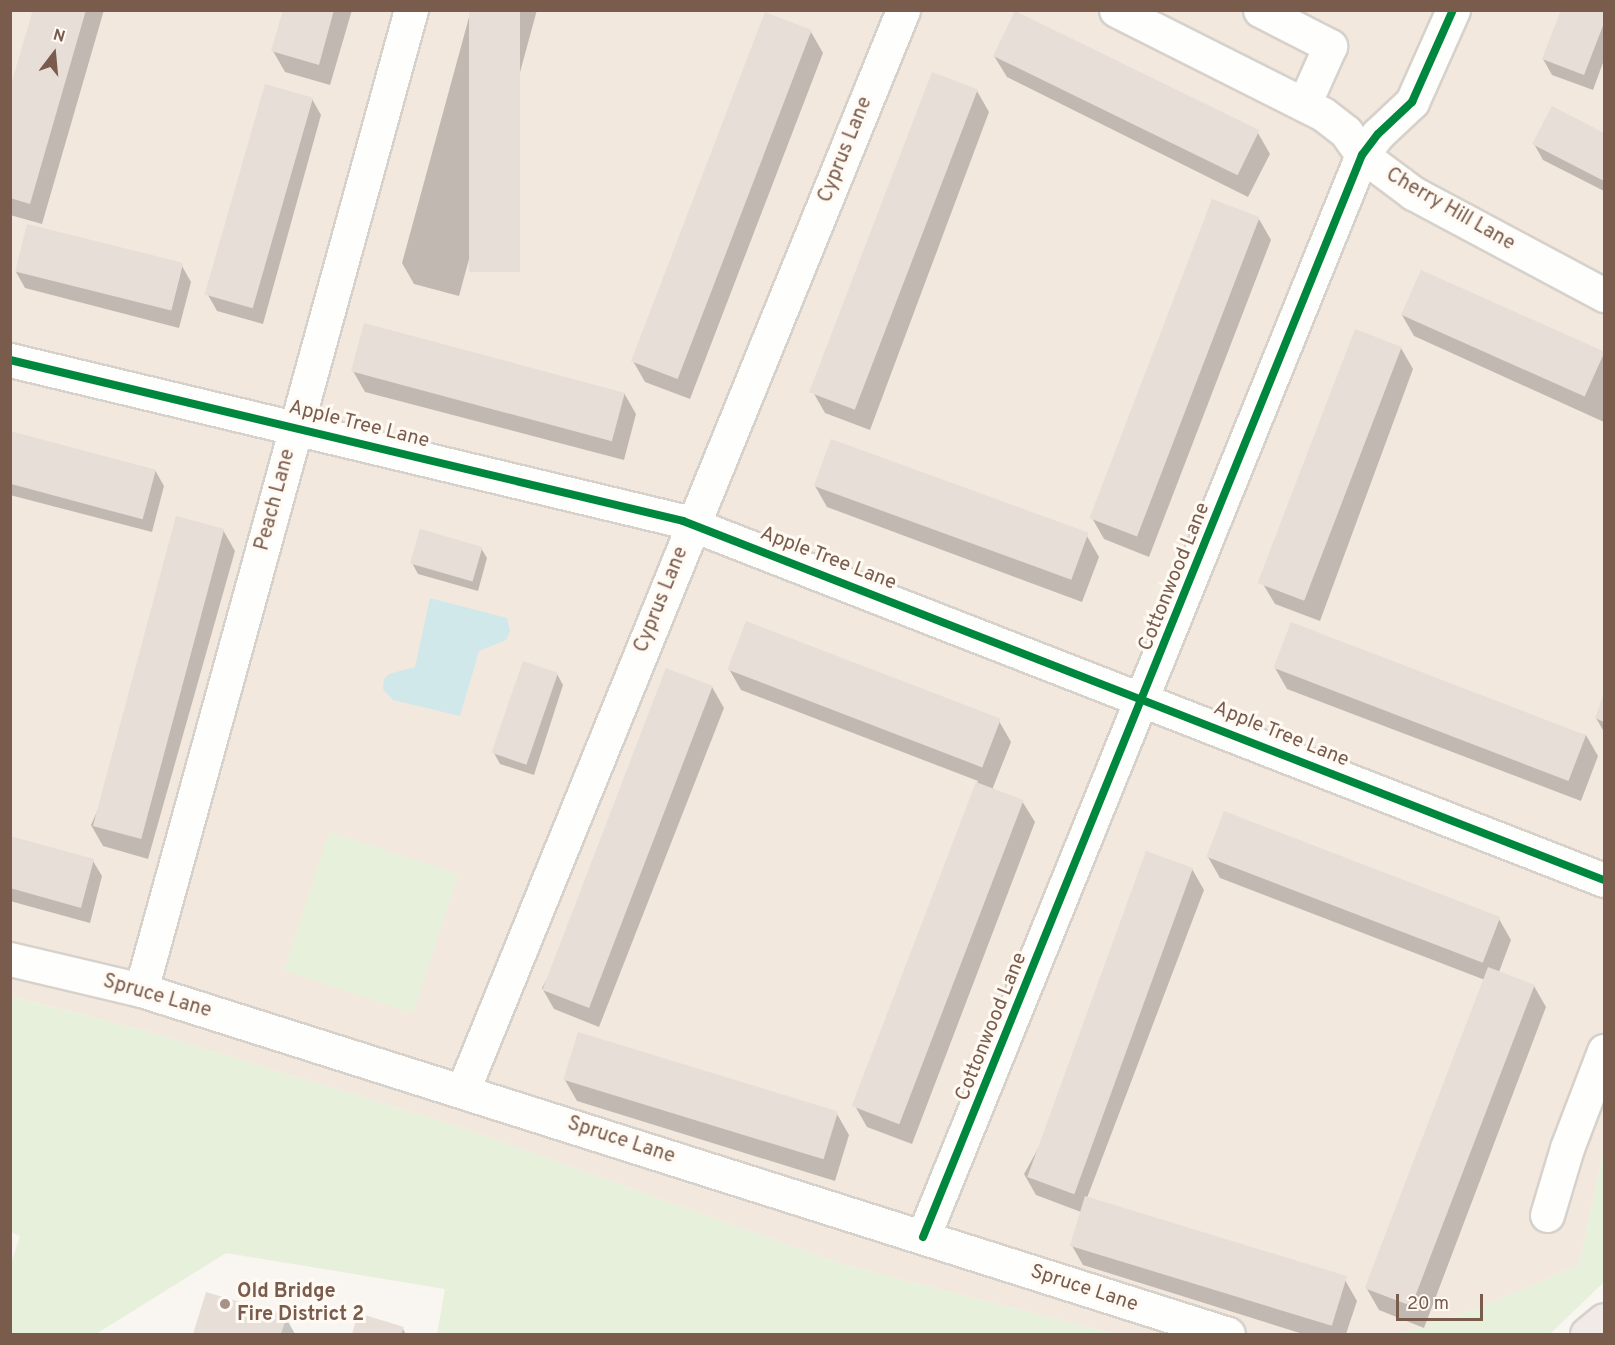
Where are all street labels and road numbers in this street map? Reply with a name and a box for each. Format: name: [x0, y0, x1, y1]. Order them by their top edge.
street label: Cyprus Lane: [814, 94, 878, 206]
street label: Cherry Hill Lane: [1381, 163, 1519, 257]
street label: Apple Tree Lane: [286, 396, 432, 454]
street label: Peach Lane: [251, 446, 301, 554]
street label: Cottonwood Lane: [1134, 499, 1216, 655]
street label: Apple Tree Lane: [756, 522, 900, 596]
street label: Cyprus Lane: [630, 544, 694, 656]
street label: Apple Tree Lane: [1209, 697, 1353, 773]
street label: Cottonwood Lane: [951, 949, 1033, 1105]
street label: Spruce Lane: [100, 970, 214, 1024]
street label: Spruce Lane: [564, 1112, 678, 1170]
street label: Spruce Lane: [1027, 1260, 1141, 1318]

